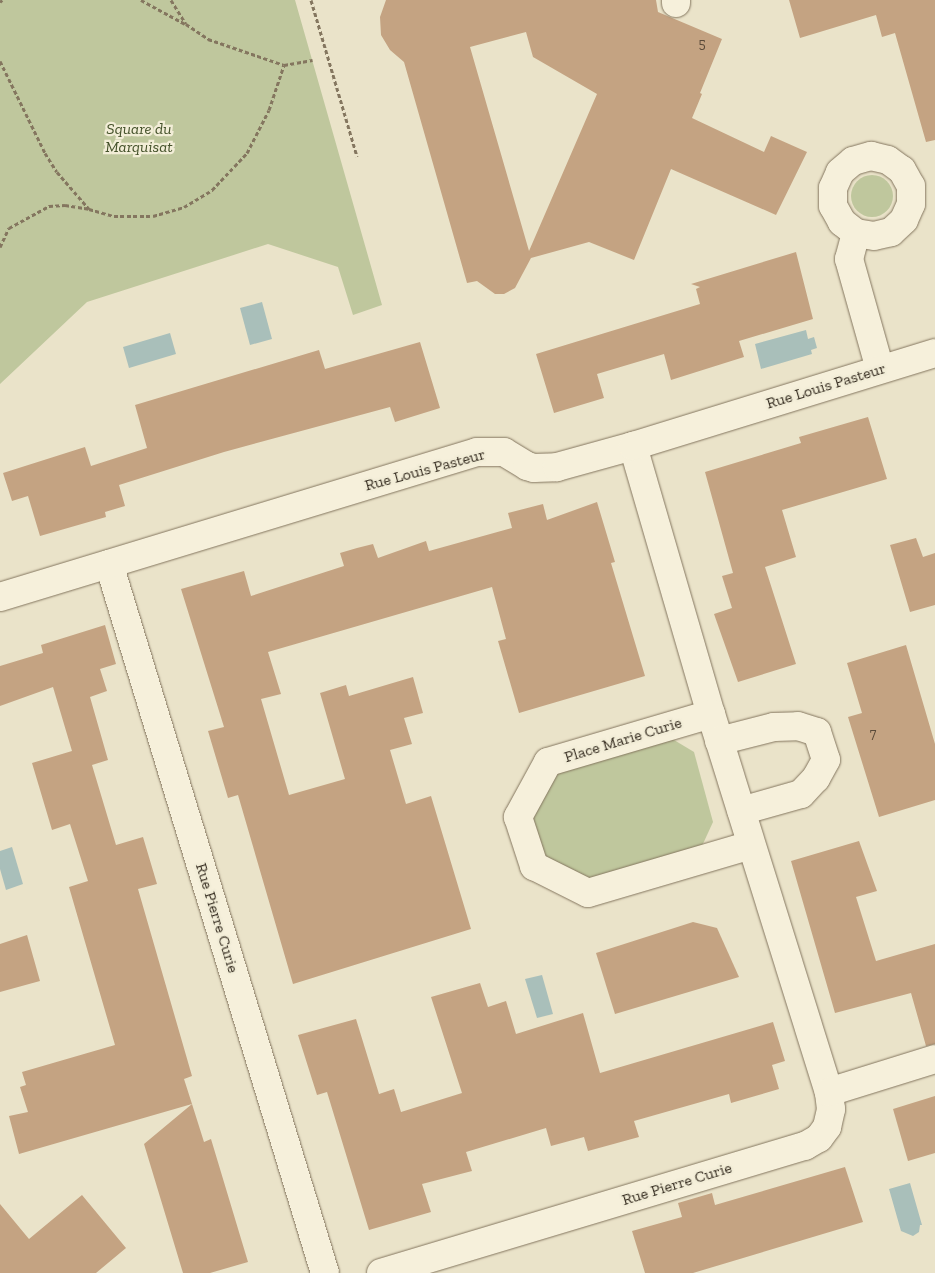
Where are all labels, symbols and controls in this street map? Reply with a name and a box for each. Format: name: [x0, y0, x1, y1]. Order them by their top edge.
house number: 5: [698, 36, 706, 52]
park label: Square du Marquisat: [105, 119, 173, 157]
street label: Rue Louis Pasteur: [764, 359, 888, 413]
street label: Rue Louis Pasteur: [363, 445, 487, 495]
street label: Place Marie Curie: [562, 713, 684, 767]
house number: 7: [870, 726, 876, 742]
street label: Rue Pierre Curie: [191, 861, 243, 975]
street label: Rue Pierre Curie: [620, 1158, 734, 1210]

